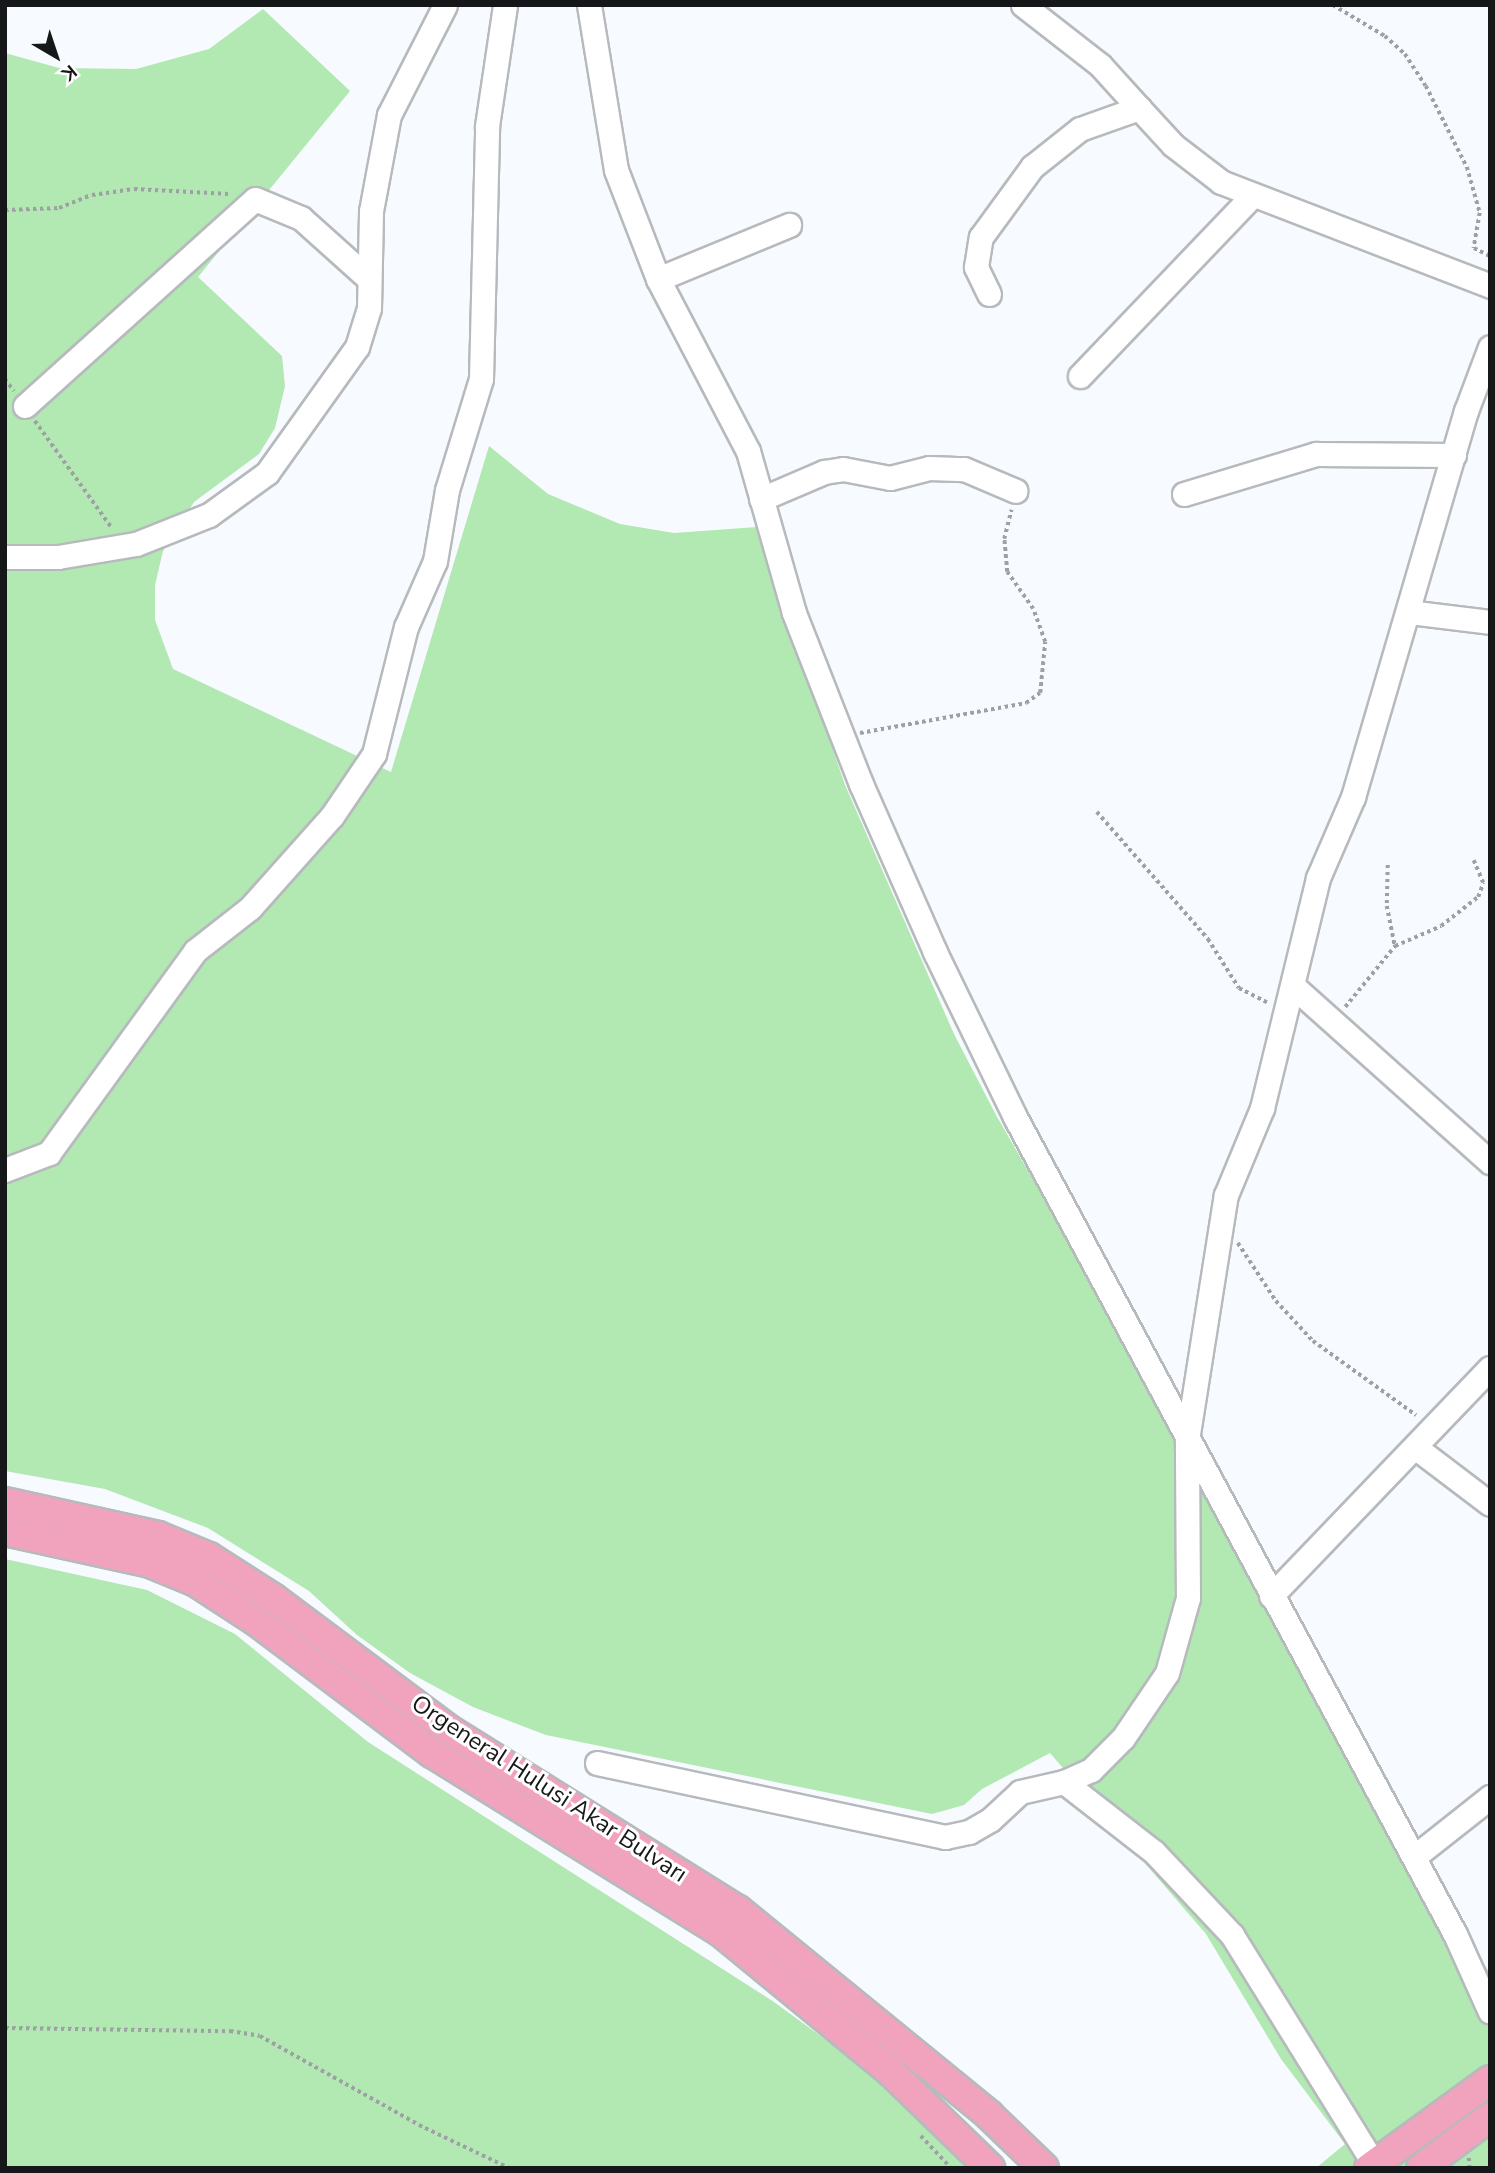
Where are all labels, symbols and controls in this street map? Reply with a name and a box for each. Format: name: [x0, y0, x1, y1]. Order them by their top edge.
north arrow: [21, 21, 91, 91]
text: K: [56, 58, 82, 86]
street label: Orgeneral Hulusi Akar Bulvarı: [406, 1689, 692, 1889]

